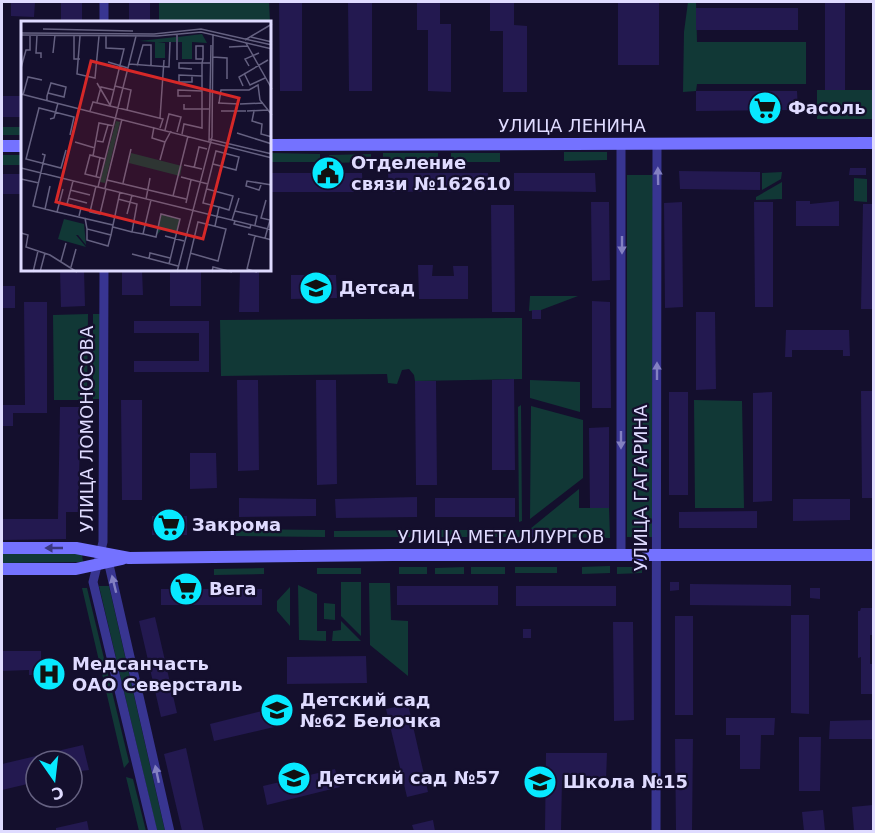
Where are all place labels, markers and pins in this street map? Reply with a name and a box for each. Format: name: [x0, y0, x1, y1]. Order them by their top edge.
supermarket icon: Фасоль: [747, 90, 783, 126]
place label: Фасоль: [788, 97, 866, 118]
place label: Отделение связи №162610: [351, 152, 511, 194]
public building icon: Отделение связи №162610: [310, 155, 346, 191]
school or university icon: Детсад: [298, 270, 334, 306]
place label: Детсад: [339, 277, 415, 298]
supermarket icon: Закрома: [151, 507, 187, 543]
place label: Закрома: [192, 514, 281, 535]
supermarket icon: Вега: [168, 571, 204, 607]
place label: Вега: [209, 578, 256, 599]
place label: Медсанчасть ОАО Северсталь: [72, 653, 243, 695]
hospital icon: Медсанчасть ОАО Северсталь: [31, 656, 67, 692]
place label: Детский сад №62 Белочка: [300, 689, 441, 731]
school or university icon: Детский сад №62 Белочка: [259, 692, 295, 728]
school or university icon: Детский сад №57: [276, 760, 312, 796]
school or university icon: Школа №15: [522, 764, 558, 800]
place label: Детский сад №57: [317, 767, 500, 788]
place label: Школа №15: [563, 771, 688, 792]

